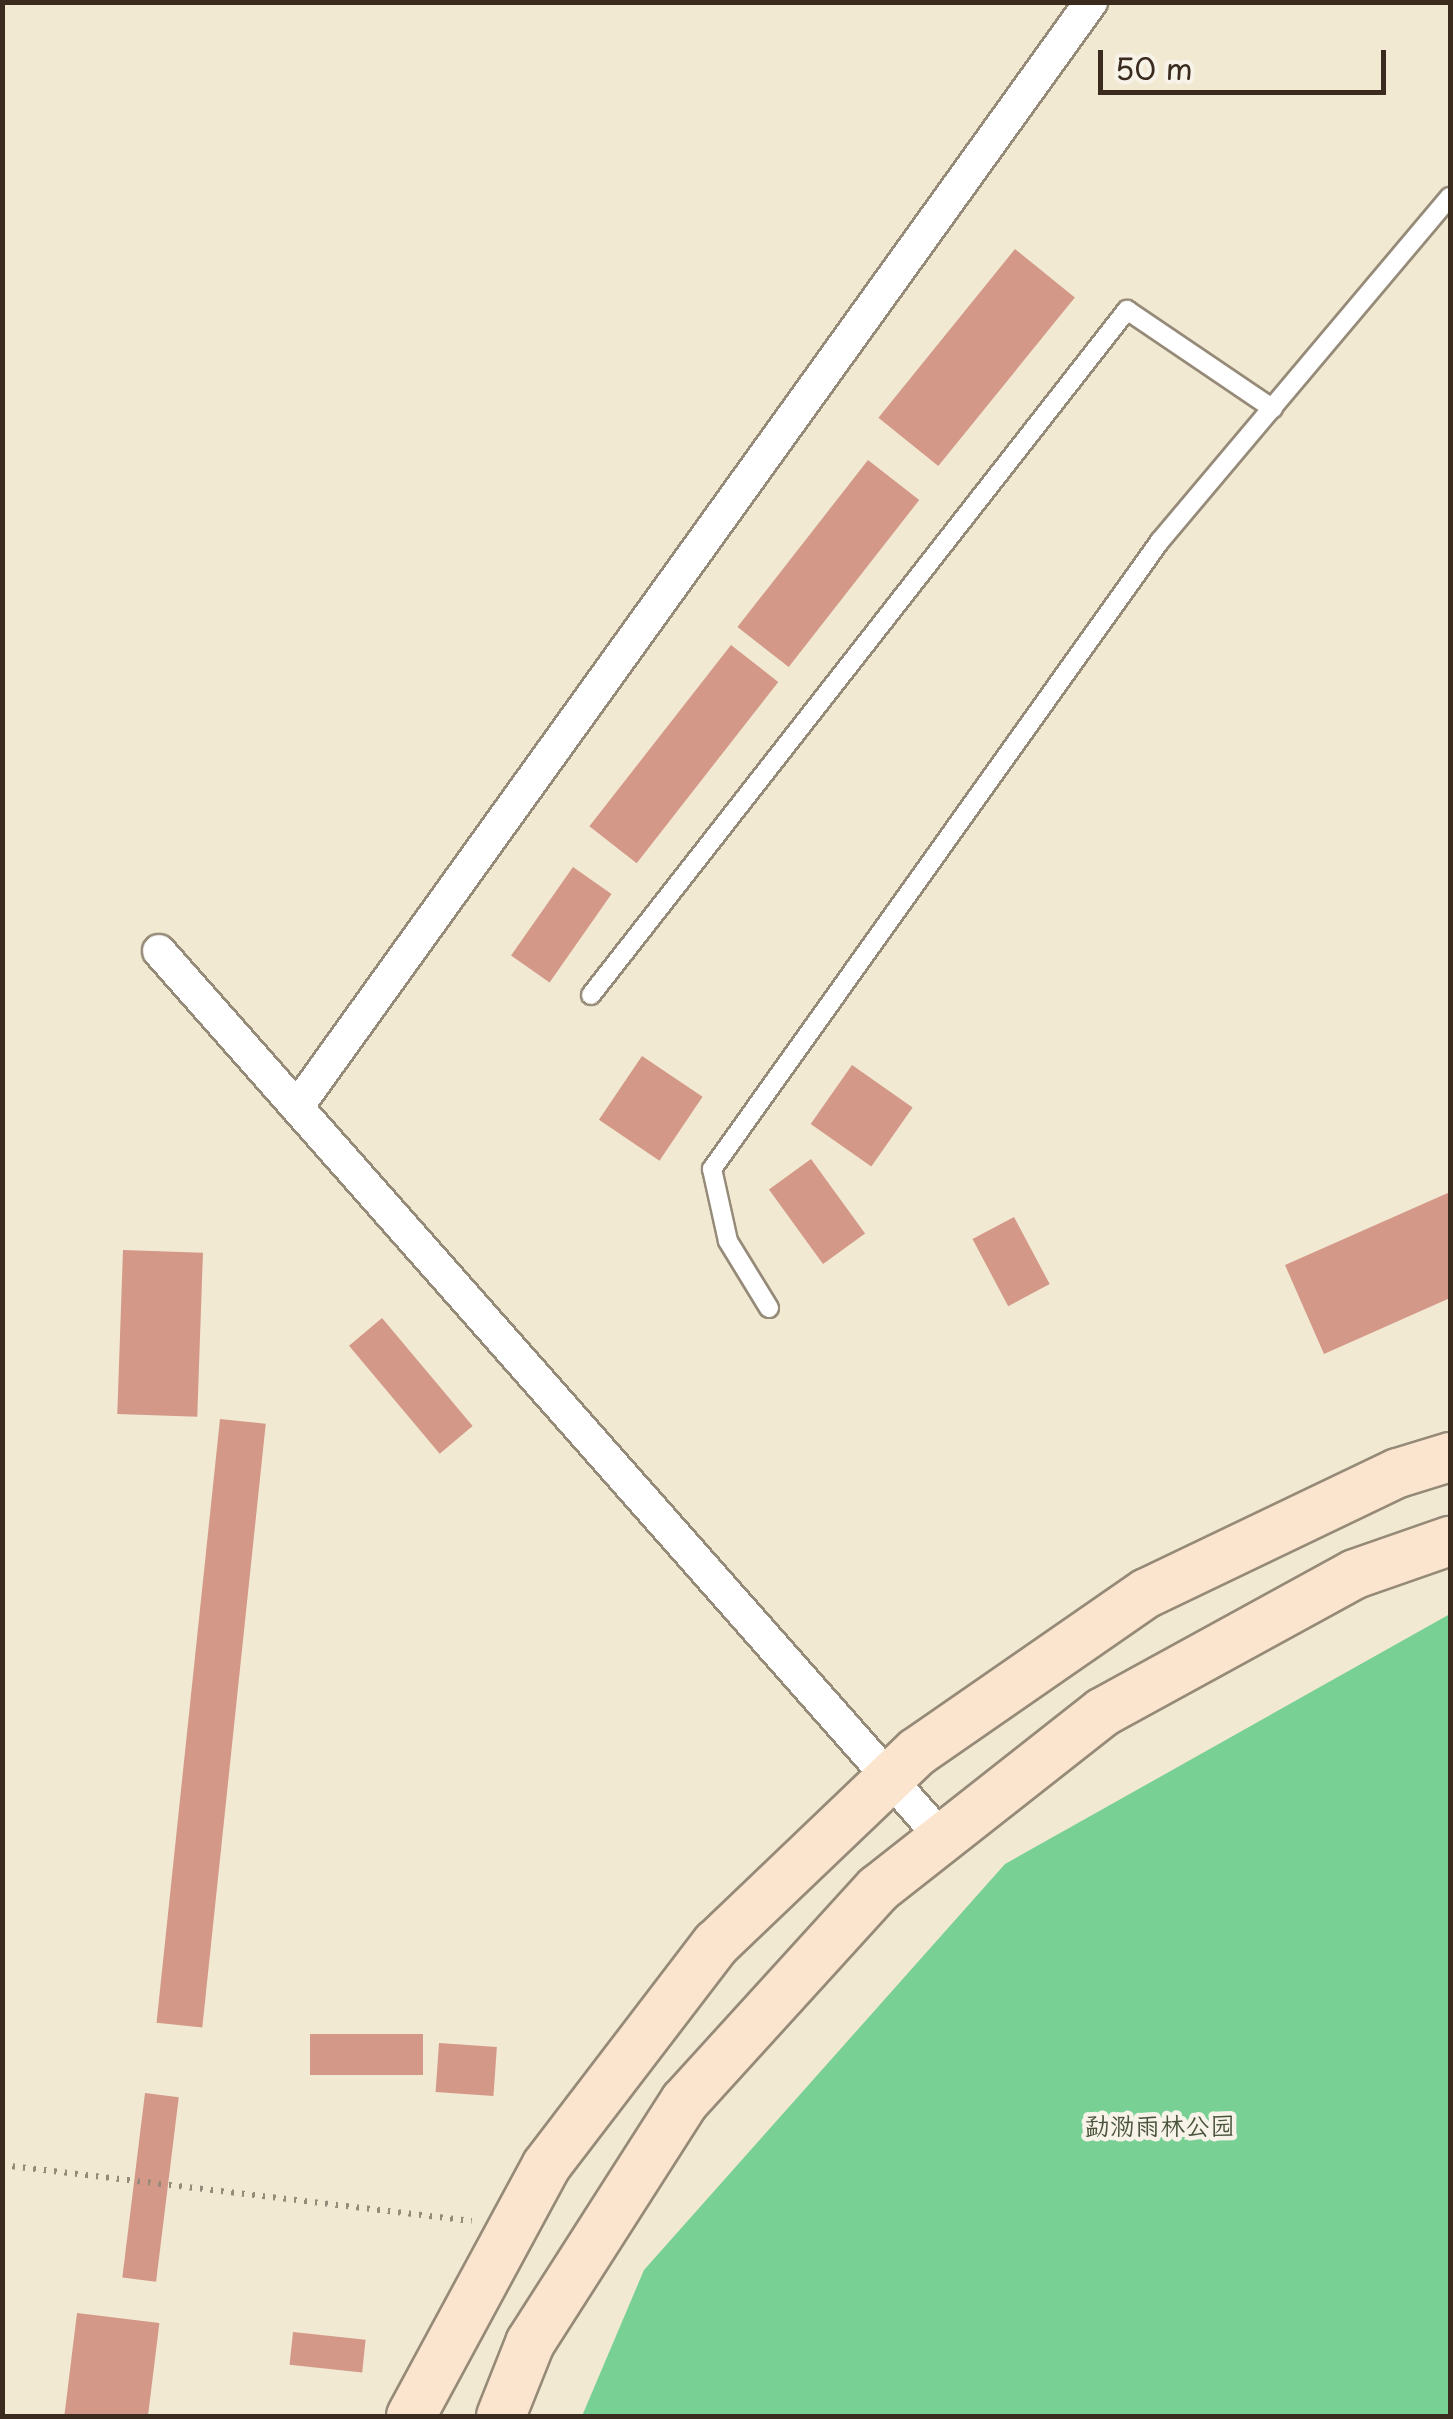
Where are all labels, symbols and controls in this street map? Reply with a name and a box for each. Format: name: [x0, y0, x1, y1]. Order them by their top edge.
scale bar: [1103, 30, 1390, 92]
text: 50 m: [1115, 45, 1193, 90]
park label: 勐泐雨林公园: [1085, 2110, 1235, 2140]

